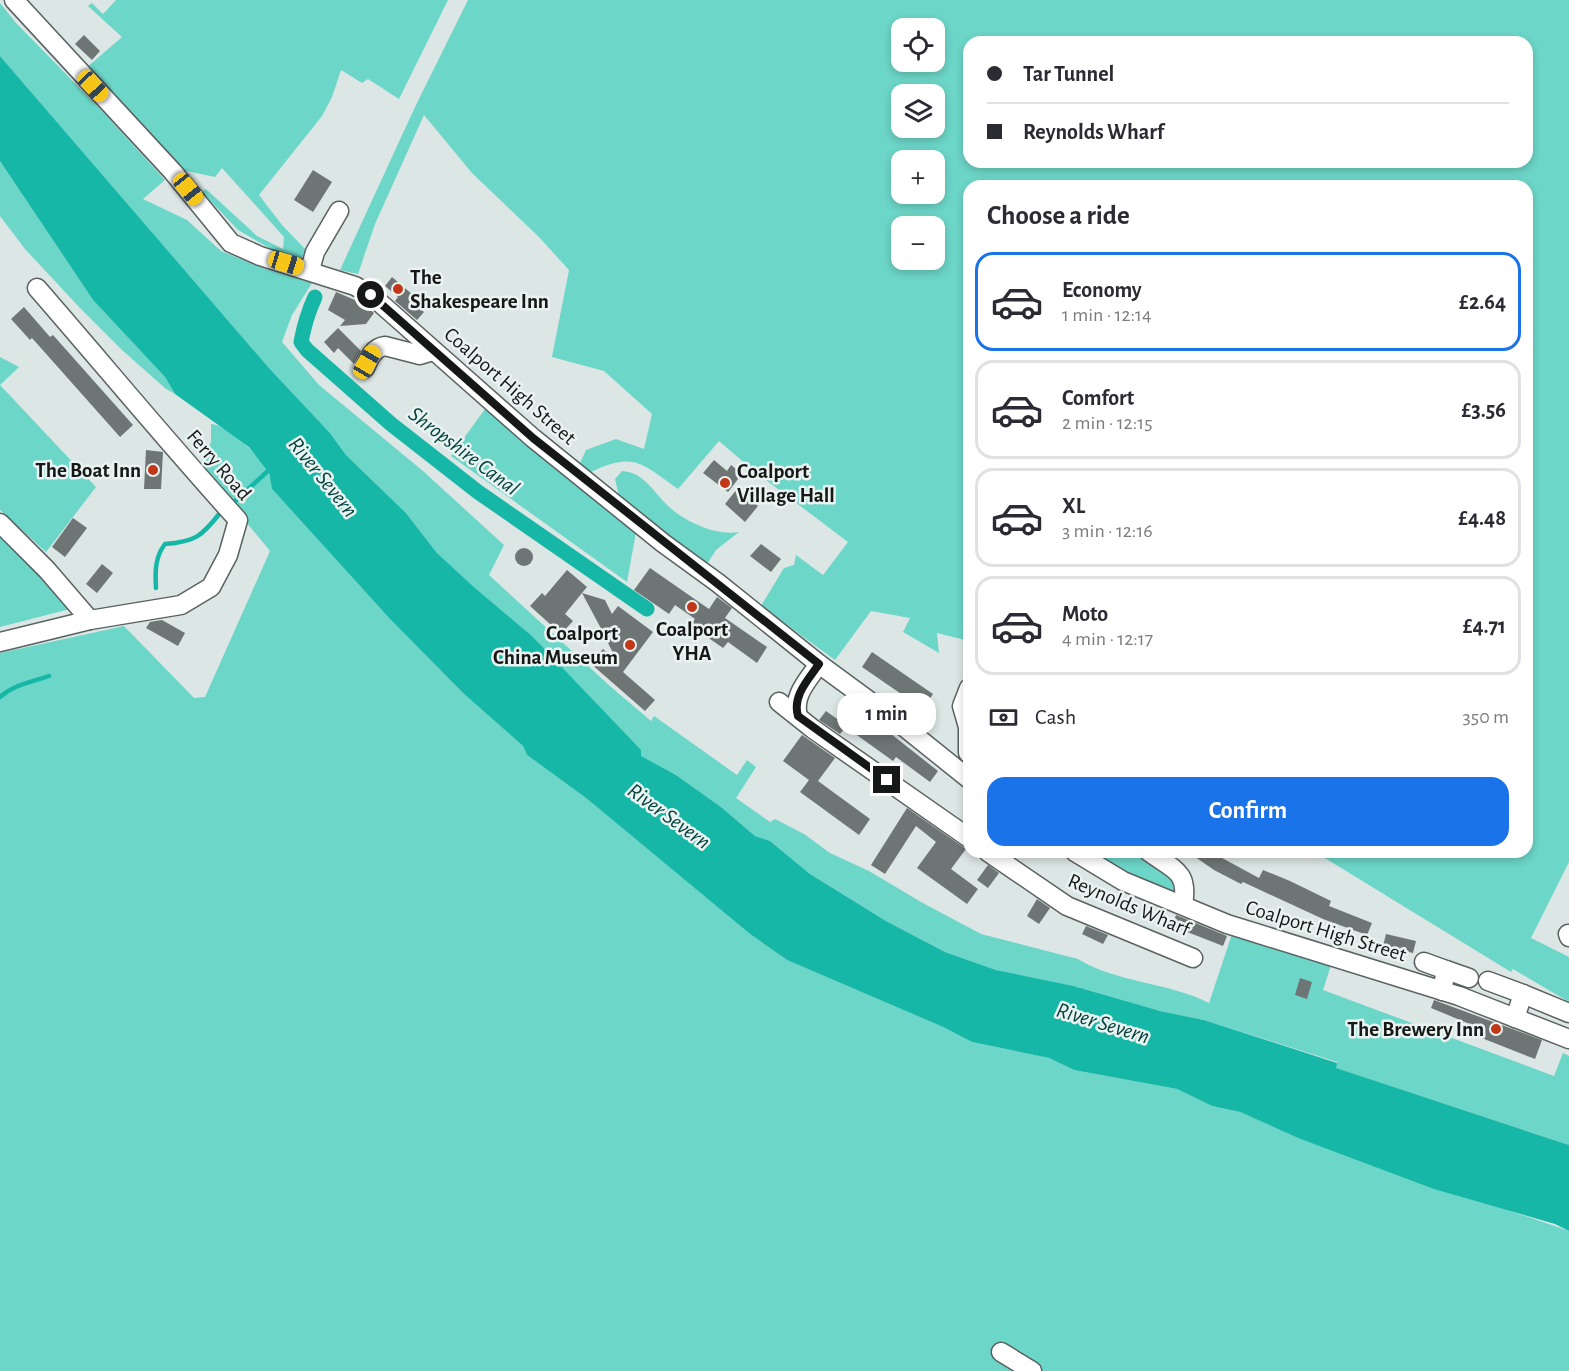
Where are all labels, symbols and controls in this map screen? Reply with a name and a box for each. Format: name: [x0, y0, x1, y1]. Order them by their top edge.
map controls: [891, 18, 945, 270]
button: locate: [891, 18, 945, 72]
text: Tar Tunnel: [1023, 63, 1114, 85]
car: [74, 67, 112, 105]
button: layers: [891, 84, 945, 138]
text: Reynolds Wharf: [1023, 121, 1164, 143]
button: +: [891, 150, 945, 204]
car: [170, 169, 206, 209]
text: Choose a ride: [987, 202, 1130, 229]
button: −: [891, 216, 945, 270]
car: [266, 249, 306, 277]
place label: The Shakespeare Inn: [410, 267, 549, 312]
icon: car: [990, 275, 1044, 329]
text: Economy: [1062, 279, 1142, 301]
route start: [357, 281, 384, 308]
marker: The Shakespeare Inn: [391, 282, 405, 296]
text: £2.64: [1459, 291, 1506, 313]
text: 1 min · 12:14: [1062, 305, 1152, 325]
street label: Coalport High Street: [440, 323, 580, 449]
car: [350, 342, 384, 382]
icon: car: [990, 383, 1044, 437]
text: Comfort: [1062, 387, 1134, 409]
text: £3.56: [1462, 399, 1506, 421]
water label: Shropshire Canal: [404, 402, 523, 500]
text: 2 min · 12:15: [1062, 413, 1153, 433]
street label: Ferry Road: [183, 426, 255, 504]
water label: River Severn: [284, 433, 362, 521]
place label: The Boat Inn: [35, 460, 141, 481]
place label: Coalport Village Hall: [737, 461, 835, 506]
marker: The Boat Inn: [146, 463, 160, 477]
marker: Coalport Village Hall: [718, 476, 732, 490]
icon: car: [990, 491, 1044, 545]
text: XL: [1062, 495, 1085, 517]
text: £4.48: [1458, 507, 1506, 529]
text: 3 min · 12:16: [1062, 521, 1153, 541]
icon: car: [990, 599, 1044, 653]
marker: Coalport YHA: [685, 600, 699, 614]
text: Moto: [1062, 603, 1108, 625]
text: £4.71: [1463, 615, 1506, 637]
place label: Coalport YHA: [656, 619, 728, 664]
place label: Coalport China Museum: [493, 623, 618, 668]
text: 4 min · 12:17: [1062, 629, 1153, 649]
marker: Coalport China Museum: [623, 638, 637, 652]
callout: 1 min: [838, 693, 936, 735]
icon: cash: [987, 701, 1020, 734]
text: 1 min: [865, 704, 908, 724]
text: Cash: [1035, 706, 1076, 728]
text: 350 m: [1463, 707, 1509, 727]
route end: [873, 766, 900, 793]
button: Confirm: [987, 777, 1509, 846]
water label: River Severn: [624, 779, 714, 853]
street label: Reynolds Wharf: [1065, 870, 1194, 941]
street label: Coalport High Street: [1243, 897, 1409, 966]
water label: River Severn: [1054, 998, 1152, 1048]
place label: The Brewery Inn: [1347, 1019, 1484, 1040]
marker: The Brewery Inn: [1489, 1022, 1503, 1036]

